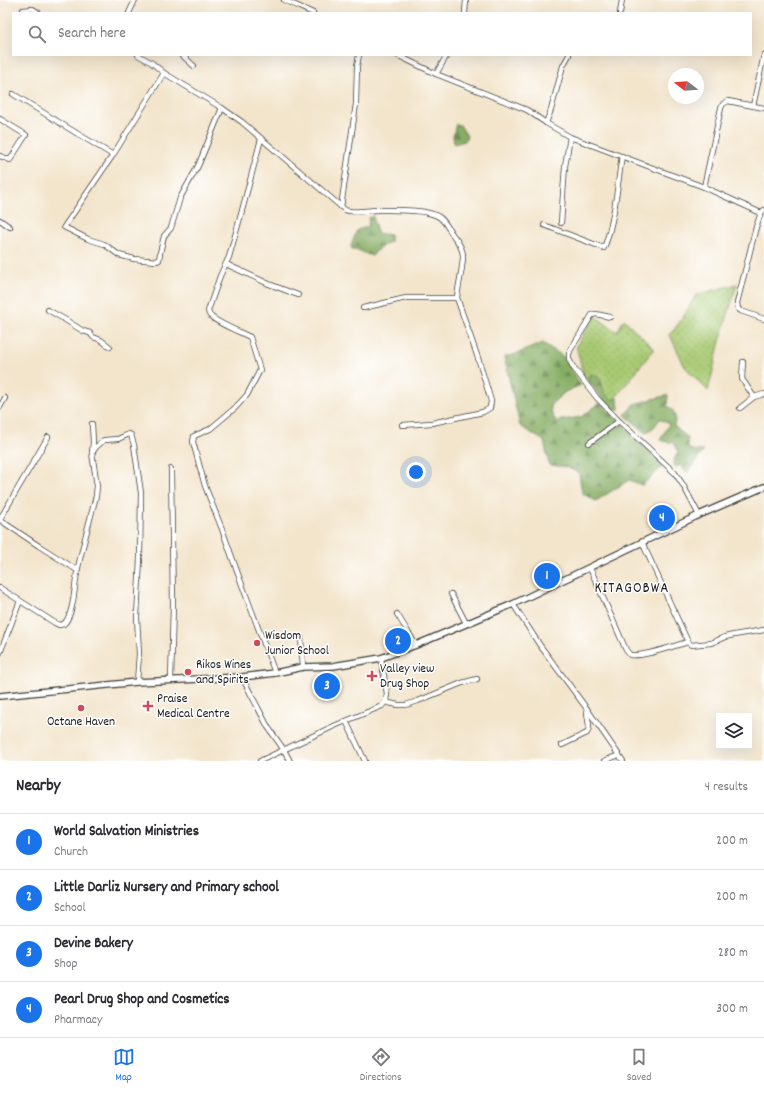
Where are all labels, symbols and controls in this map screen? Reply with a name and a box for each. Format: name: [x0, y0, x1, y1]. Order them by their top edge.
search box: [12, 12, 752, 56]
icon: search: [26, 23, 48, 45]
text: Search here: [58, 23, 126, 45]
north arrow: [668, 68, 704, 104]
your location: [406, 462, 426, 482]
pin: 4: [649, 503, 675, 533]
pin: 1: [534, 561, 560, 591]
district label: KITAGOBWA: [595, 578, 669, 600]
pin: 2: [385, 626, 411, 656]
place label: Wisdom Junior School: [265, 627, 329, 661]
marker: Wisdom Junior School: [252, 638, 262, 648]
place label: Rikos Wines and Spirits: [196, 656, 251, 690]
place label: Valley view Drug Shop: [380, 660, 434, 694]
marker: Rikos Wines and Spirits: [183, 667, 193, 677]
pin: 3: [314, 671, 340, 701]
marker: Valley view Drug Shop: [367, 671, 377, 681]
place label: Praise Medical Centre: [157, 690, 230, 724]
marker: Praise Medical Centre: [142, 700, 154, 712]
marker: Octane Haven: [76, 703, 86, 713]
place label: Octane Haven: [47, 713, 115, 732]
map controls: [716, 713, 752, 749]
button: layers: [716, 713, 752, 749]
text: Nearby: [16, 775, 60, 799]
text: 4 results: [705, 778, 748, 797]
text: World Salvation Ministries: [54, 821, 199, 843]
text: 1: [28, 832, 30, 851]
text: 200 m: [716, 832, 748, 851]
text: Church: [54, 843, 88, 862]
text: Little Darliz Nursery and Primary school: [54, 877, 279, 899]
text: 2: [26, 888, 32, 907]
text: 200 m: [716, 888, 748, 907]
text: School: [54, 899, 86, 918]
text: Devine Bakery: [54, 933, 133, 955]
text: 3: [26, 944, 32, 963]
text: 280 m: [718, 944, 748, 963]
text: Shop: [54, 955, 77, 974]
text: Pearl Drug Shop and Cosmetics: [54, 989, 230, 1011]
text: 4: [26, 1000, 32, 1019]
text: 300 m: [716, 1000, 748, 1019]
text: Pharmacy: [54, 1011, 102, 1030]
tab: Map: [113, 1046, 135, 1086]
tab: Directions: [360, 1046, 402, 1086]
tab: Saved: [627, 1046, 651, 1086]

